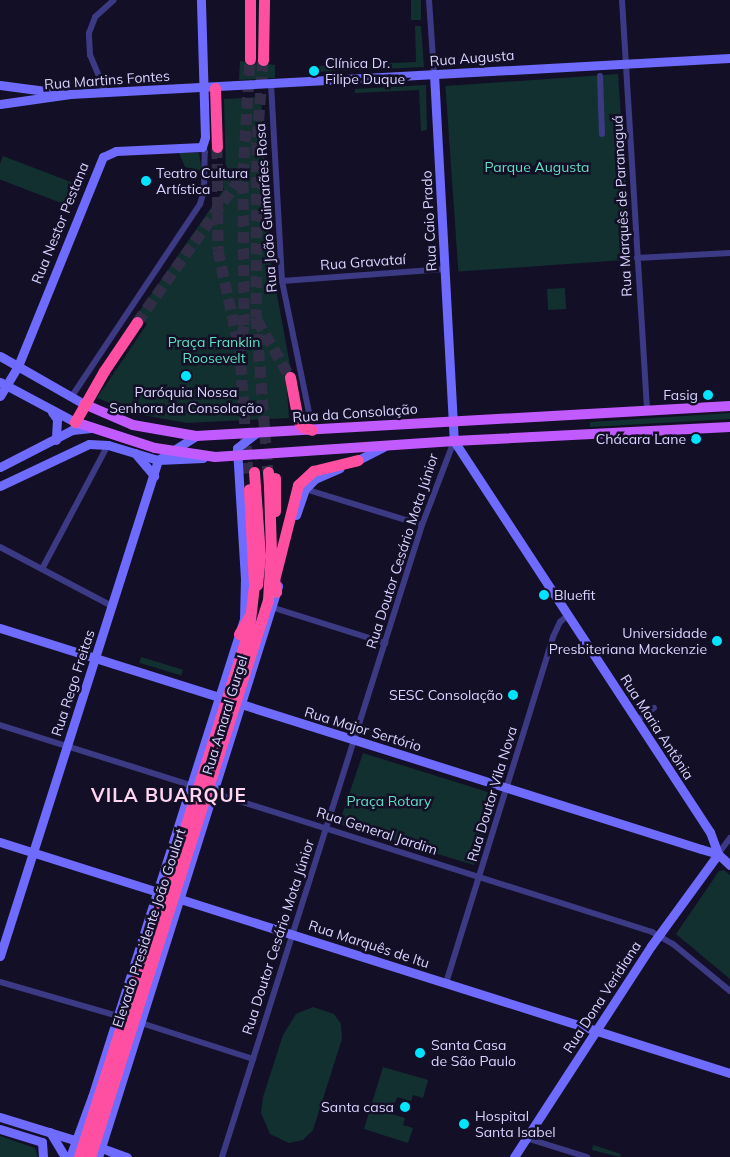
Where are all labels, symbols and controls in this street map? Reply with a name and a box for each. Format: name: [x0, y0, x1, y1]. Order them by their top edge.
street label: Rua Augusta: [429, 47, 515, 69]
place label: Clínica Dr. Filipe Duque: [325, 55, 405, 88]
marker: Clínica Dr. Filipe Duque: [307, 64, 321, 78]
street label: Rua Martins Fontes: [44, 67, 170, 93]
street label: Rua Marquês de Paranaguá: [609, 115, 635, 297]
street label: Rua João Guimarães Rosa: [252, 123, 280, 293]
park label: Parque Augusta: [485, 159, 589, 175]
street label: Rua Nestor Pestana: [28, 160, 92, 286]
place label: Teatro Cultura Artística: [156, 165, 248, 198]
street label: Rua Caio Prado: [418, 170, 440, 272]
marker: Teatro Cultura Artística: [140, 175, 152, 187]
street label: Rua Gravataí: [320, 251, 406, 273]
park label: Praça Franklin Roosevelt: [168, 334, 260, 367]
marker: Paróquia Nossa Senhora da Consolação: [180, 370, 192, 382]
place label: Paróquia Nossa Senhora da Consolação: [109, 384, 263, 417]
place label: Fasig: [663, 387, 698, 403]
marker: Fasig: [702, 389, 714, 401]
street label: Rua da Consolação: [292, 400, 418, 426]
place label: Chácara Lane: [596, 431, 686, 447]
marker: Chácara Lane: [690, 433, 702, 445]
street label: Rua Doutor Cesário Mota Júnior: [362, 451, 442, 651]
place label: Bluefit: [554, 587, 595, 603]
marker: Bluefit: [538, 589, 550, 601]
place label: Universidade Presbiteriana Mackenzie: [549, 625, 707, 658]
street label: Rua Rego Freitas: [48, 628, 98, 738]
marker: Universidade Presbiteriana Mackenzie: [711, 635, 723, 647]
street label: Rua Amaral Gurgel: [199, 653, 251, 777]
street label: Rua Maria Antônia: [617, 671, 697, 783]
place label: SESC Consolação: [389, 687, 503, 703]
marker: SESC Consolação: [507, 689, 519, 701]
street label: Rua Major Sertório: [303, 703, 423, 755]
street label: Rua Doutor Vila Nova: [463, 724, 521, 864]
district label: VILA BUARQUE: [90, 785, 248, 807]
park label: Praça Rotary: [346, 793, 432, 809]
street label: Rua General Jardim: [315, 804, 439, 858]
street label: Elevado Presidente João Goulart: [109, 826, 189, 1030]
street label: Rua Doutor Cesário Mota Júnior: [238, 837, 318, 1037]
street label: Rua Marquês de Itu: [306, 917, 432, 971]
street label: Rua Dona Veridiana: [559, 938, 645, 1056]
place label: Santa Casa de São Paulo: [431, 1037, 516, 1070]
marker: Santa Casa de São Paulo: [413, 1046, 427, 1060]
place label: Santa casa: [321, 1099, 394, 1115]
marker: Santa casa: [398, 1100, 412, 1114]
place label: Hospital Santa Isabel: [475, 1108, 556, 1140]
marker: Hospital Santa Isabel: [457, 1117, 471, 1131]

